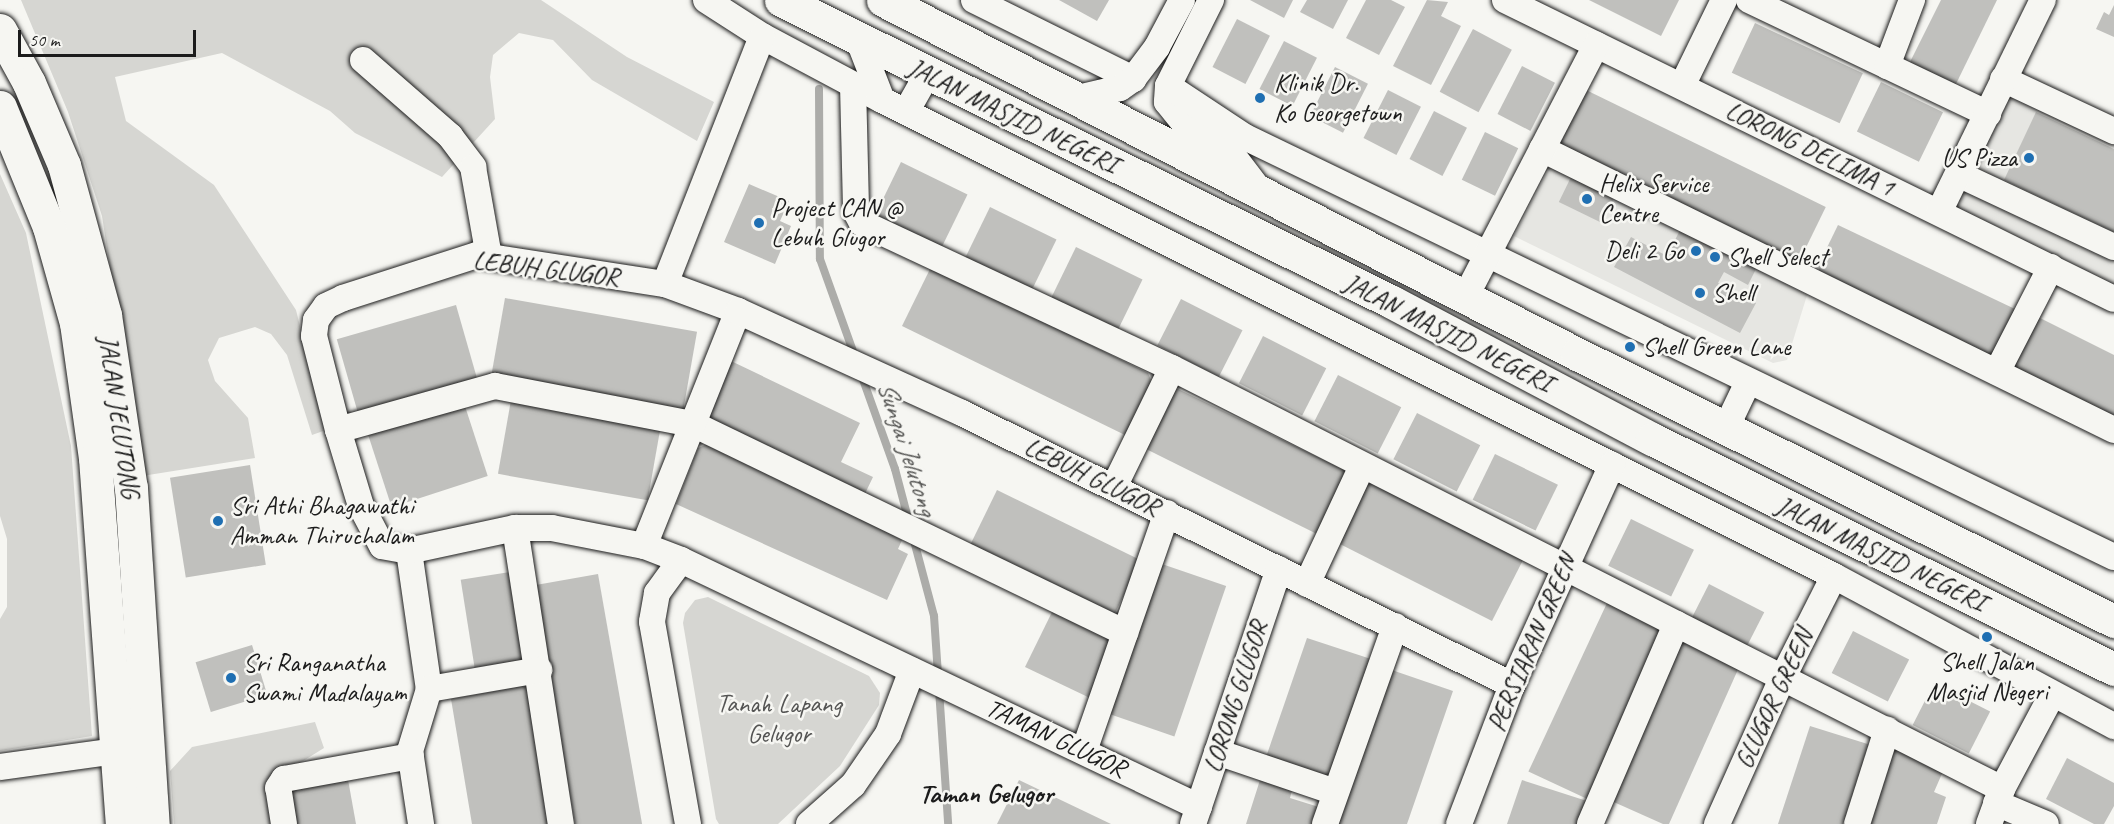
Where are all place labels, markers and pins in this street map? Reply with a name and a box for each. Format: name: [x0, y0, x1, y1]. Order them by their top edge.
place label: Klinik Dr. Ko Georgetown: [1274, 67, 1401, 128]
marker: Klinik Dr. Ko Georgetown: [1251, 89, 1269, 107]
place label: US Pizza: [1942, 142, 2017, 174]
marker: US Pizza: [2022, 151, 2036, 165]
place label: Helix Service Centre: [1599, 168, 1708, 230]
place label: Project CAN @ Lebuh Glugor: [771, 192, 902, 254]
marker: Helix Service Centre: [1580, 192, 1594, 206]
marker: Project CAN @ Lebuh Glugor: [752, 216, 766, 230]
place label: Deli 2 Go: [1605, 235, 1684, 267]
place label: Shell Select: [1727, 241, 1827, 273]
marker: Deli 2 Go: [1689, 244, 1703, 258]
marker: Shell Select: [1708, 250, 1722, 264]
place label: Shell: [1712, 277, 1754, 309]
marker: Shell: [1693, 286, 1707, 300]
place label: Shell Green Lane: [1642, 331, 1790, 363]
marker: Shell Green Lane: [1623, 340, 1637, 354]
place label: Sri Athi Bhagawathi Amman Thiruchalam: [230, 490, 414, 552]
marker: Sri Athi Bhagawathi Amman Thiruchalam: [211, 514, 225, 528]
marker: Shell Jalan Masjid Negeri: [1980, 630, 1994, 644]
place label: Shell Jalan Masjid Negeri: [1926, 646, 2048, 708]
place label: Sri Ranganatha Swami Madalayam: [243, 647, 407, 708]
marker: Sri Ranganatha Swami Madalayam: [224, 671, 238, 685]

